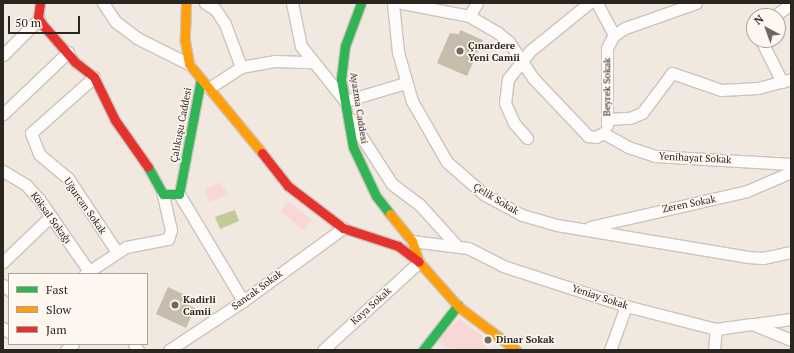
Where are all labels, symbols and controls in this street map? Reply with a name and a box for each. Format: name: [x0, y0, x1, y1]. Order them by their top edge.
scale bar: [10, 8, 82, 34]
north arrow: [746, 8, 786, 48]
text: N: [751, 12, 767, 28]
text: 50 m: [15, 15, 41, 30]
place label: Çınardere Yeni Camii: [468, 39, 520, 62]
marker: Çınardere Yeni Camii: [455, 46, 465, 56]
street label: Beyrek Sokak: [601, 58, 613, 116]
street label: Ayazma Caddesi: [347, 71, 371, 145]
street label: Çalıkuşu Caddesi: [168, 87, 194, 163]
street label: Yenihayat Sokak: [658, 150, 732, 166]
street label: Uğurcan Sokak: [61, 176, 109, 236]
street label: Çelik Sokak: [471, 181, 521, 217]
street label: Köksal Sokağı: [28, 190, 74, 246]
street label: Zeren Sokak: [661, 193, 717, 215]
street label: Sancak Sokak: [229, 268, 285, 312]
legend: [8, 273, 148, 345]
text: Fast: [46, 282, 68, 297]
street label: Yeniay Sokak: [570, 282, 630, 312]
street label: Kaya Sokak: [348, 285, 394, 327]
place label: Kadirli Camii: [183, 293, 216, 316]
marker: Kadirli Camii: [170, 300, 180, 310]
text: Slow: [46, 302, 71, 317]
text: Jam: [46, 322, 67, 337]
place label: Dinar Sokak: [496, 334, 554, 346]
marker: Dinar Sokak: [483, 335, 493, 345]

